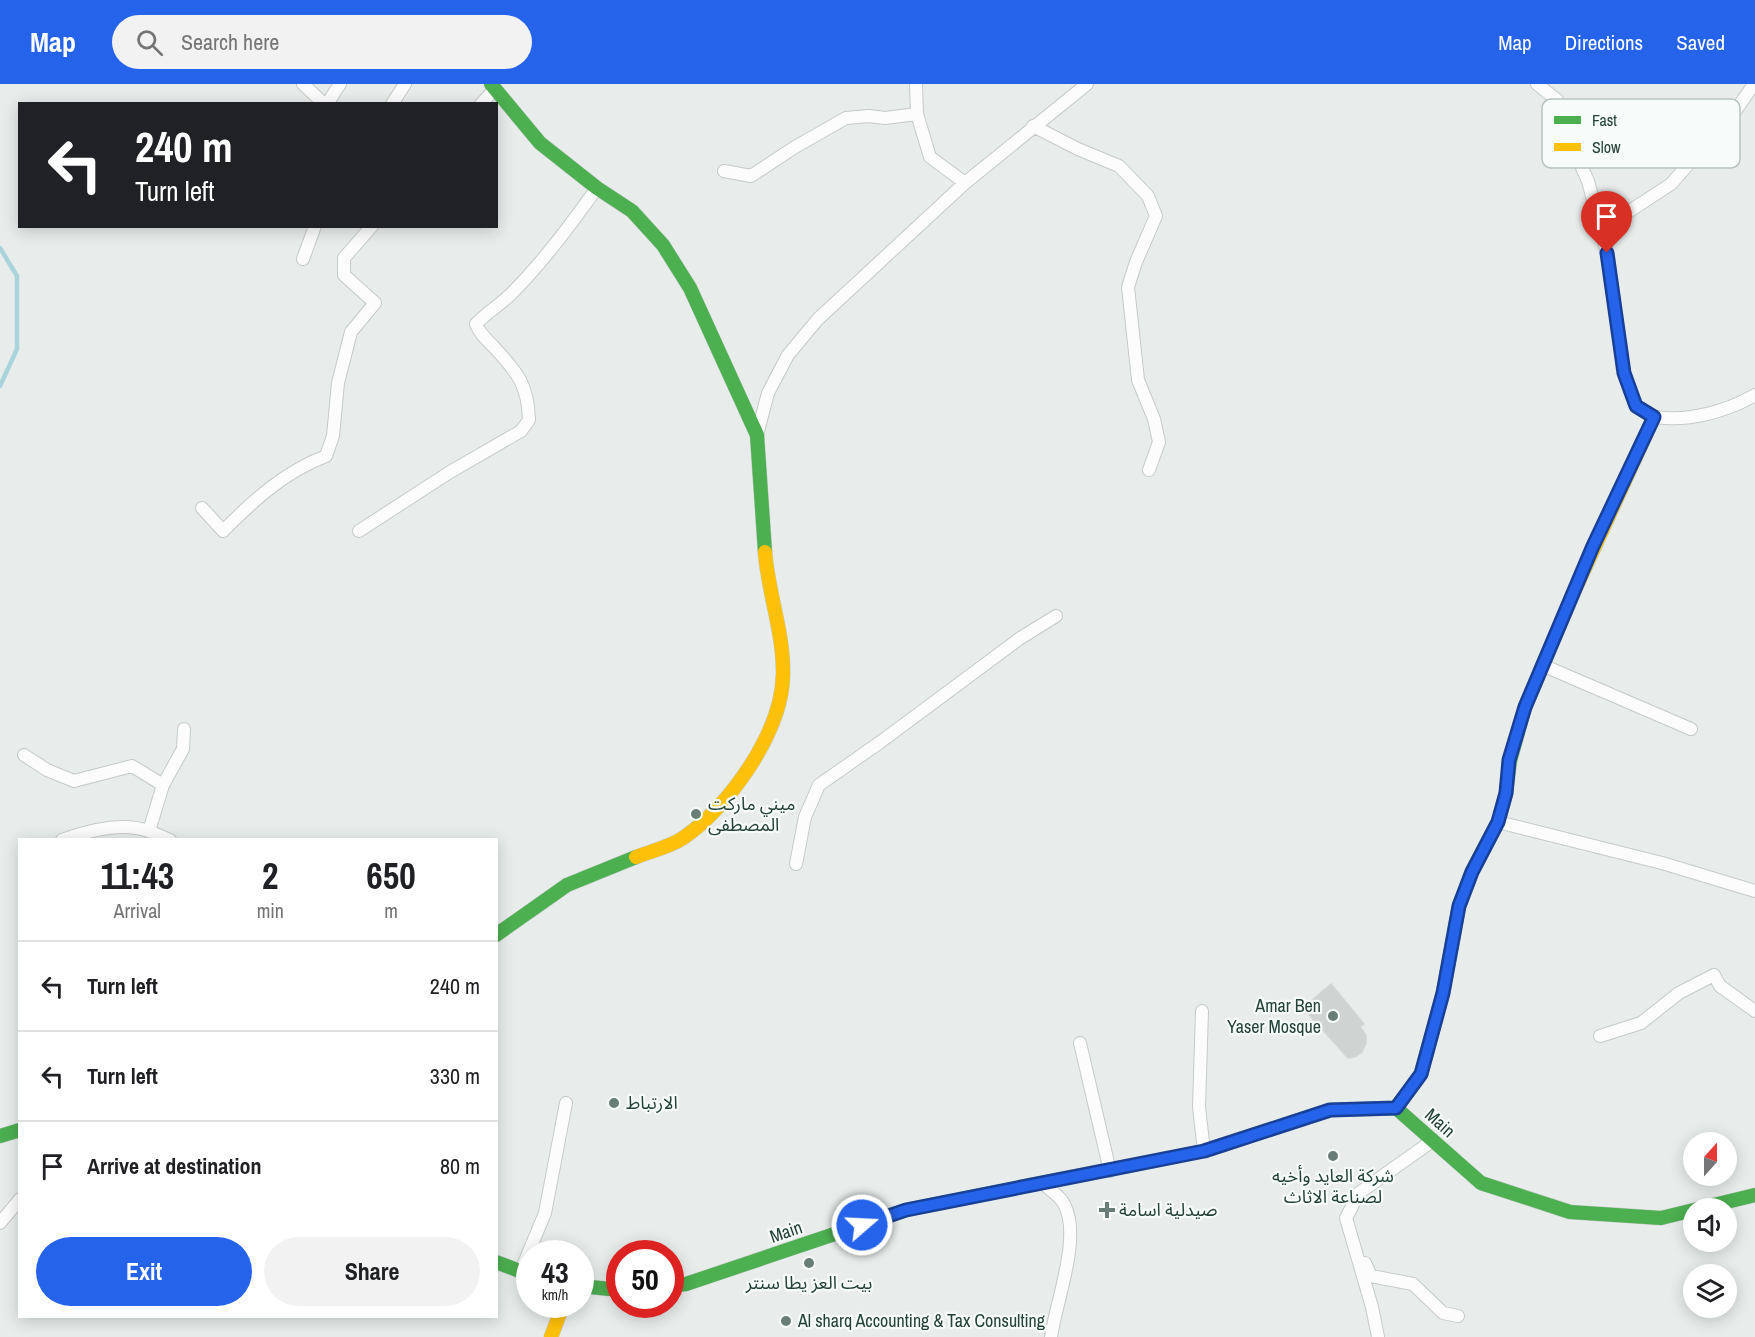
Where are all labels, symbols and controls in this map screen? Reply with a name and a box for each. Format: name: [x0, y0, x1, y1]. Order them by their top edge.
search box: [112, 15, 532, 69]
text: Map: [30, 23, 76, 61]
icon: search: [133, 26, 166, 59]
text: Search here: [181, 27, 279, 57]
text: Map: [1498, 28, 1532, 57]
text: Directions: [1565, 28, 1643, 57]
text: Saved: [1676, 28, 1725, 57]
legend: [1542, 99, 1740, 168]
text: Fast: [1592, 109, 1617, 131]
text: 240 m: [135, 119, 233, 175]
icon: left: [36, 126, 114, 204]
text: Slow: [1592, 136, 1621, 158]
text: Turn left: [135, 173, 214, 209]
pin: [1581, 191, 1632, 253]
icon: arrive: [1590, 200, 1623, 233]
place label: ميني ماركت المصطفى: [708, 791, 795, 837]
marker: ميني ماركت المصطفى: [689, 807, 703, 821]
text: 11:43: [100, 852, 174, 900]
text: 2: [262, 852, 279, 900]
text: 650: [366, 852, 416, 900]
text: Arrival: [114, 897, 161, 924]
text: min: [257, 897, 284, 924]
text: m: [384, 897, 398, 924]
icon: left: [36, 970, 69, 1003]
text: Turn left: [87, 971, 158, 1001]
text: 240 m: [430, 971, 480, 1001]
place label: Amar Ben Yaser Mosque: [1227, 993, 1321, 1039]
marker: Amar Ben Yaser Mosque: [1326, 1009, 1340, 1023]
icon: left: [36, 1060, 69, 1093]
text: Turn left: [87, 1061, 158, 1091]
text: 330 m: [430, 1061, 480, 1091]
place label: الارتباط: [626, 1090, 678, 1115]
marker: الارتباط: [607, 1096, 621, 1110]
street label: Main: [1420, 1102, 1461, 1143]
north arrow: [1683, 1132, 1737, 1186]
map controls: [1683, 1132, 1737, 1318]
marker: شركة العايد وأخيه لصناعة الاثاث: [1326, 1149, 1340, 1163]
icon: arrive: [36, 1150, 69, 1183]
text: Arrive at destination: [87, 1151, 261, 1181]
text: 80 m: [440, 1151, 480, 1181]
place label: شركة العايد وأخيه لصناعة الاثاث: [1272, 1163, 1394, 1209]
position arrow: [830, 1193, 894, 1257]
place label: صيدلية اسامة: [1119, 1197, 1218, 1222]
button: sound: [1683, 1198, 1737, 1252]
marker: صيدلية اسامة: [1100, 1203, 1114, 1217]
street label: Main: [766, 1214, 805, 1249]
button: Exit: [36, 1237, 252, 1306]
button: Share: [264, 1237, 480, 1306]
speed limit sign: 50: [606, 1240, 684, 1318]
text: 43: [541, 1252, 569, 1292]
marker: بيت العز يطا سنتر: [802, 1256, 816, 1270]
button: layers: [1683, 1264, 1737, 1318]
place label: بيت العز يطا سنتر: [745, 1270, 872, 1295]
text: km/h: [542, 1284, 568, 1305]
place label: Al sharq Accounting & Tax Consulting: [797, 1308, 1046, 1333]
marker: Al sharq Accounting & Tax Consulting: [779, 1314, 793, 1328]

